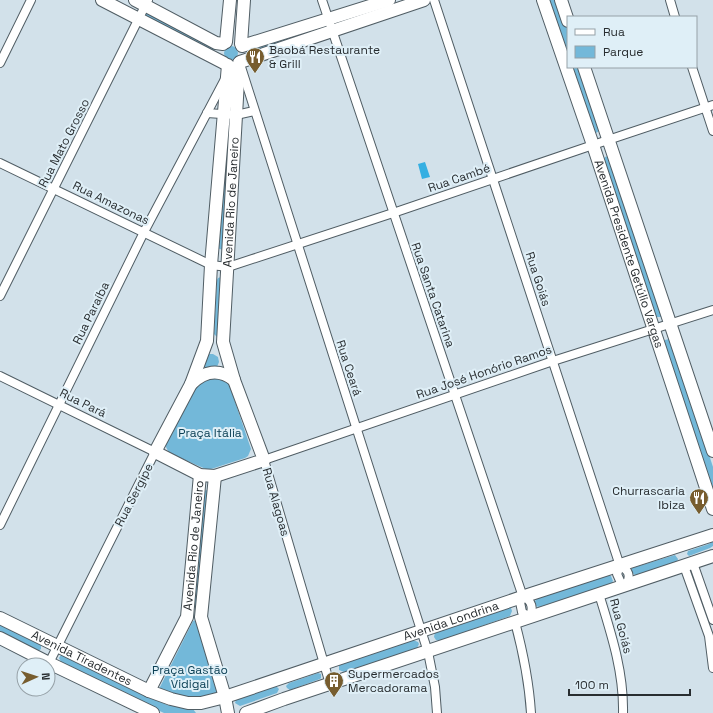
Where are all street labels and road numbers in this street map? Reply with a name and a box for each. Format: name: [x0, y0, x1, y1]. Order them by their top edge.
street label: Rua Mato Grosso: [35, 96, 93, 190]
street label: Avenida Rio de Janeiro: [219, 136, 243, 268]
street label: Avenida Presidente Getúlio Vargas: [590, 158, 667, 350]
street label: Rua Cambé: [426, 160, 492, 196]
street label: Rua Amazonas: [70, 178, 152, 228]
street label: Rua Santa Catarina: [408, 240, 459, 350]
street label: Rua Goiás: [522, 250, 554, 308]
street label: Rua Paraíba: [69, 279, 113, 347]
street label: Rua Ceará: [332, 338, 366, 398]
street label: Rua José Honório Ramos: [414, 341, 554, 403]
street label: Rua Pará: [57, 385, 109, 421]
street label: Rua Sergipe: [111, 461, 157, 529]
street label: Rua Alagoas: [259, 466, 293, 538]
street label: Avenida Rio de Janeiro: [180, 480, 207, 611]
street label: Avenida Londrina: [401, 597, 501, 644]
street label: Rua Goiás: [606, 597, 636, 655]
street label: Avenida Tiradentes: [29, 627, 135, 689]

